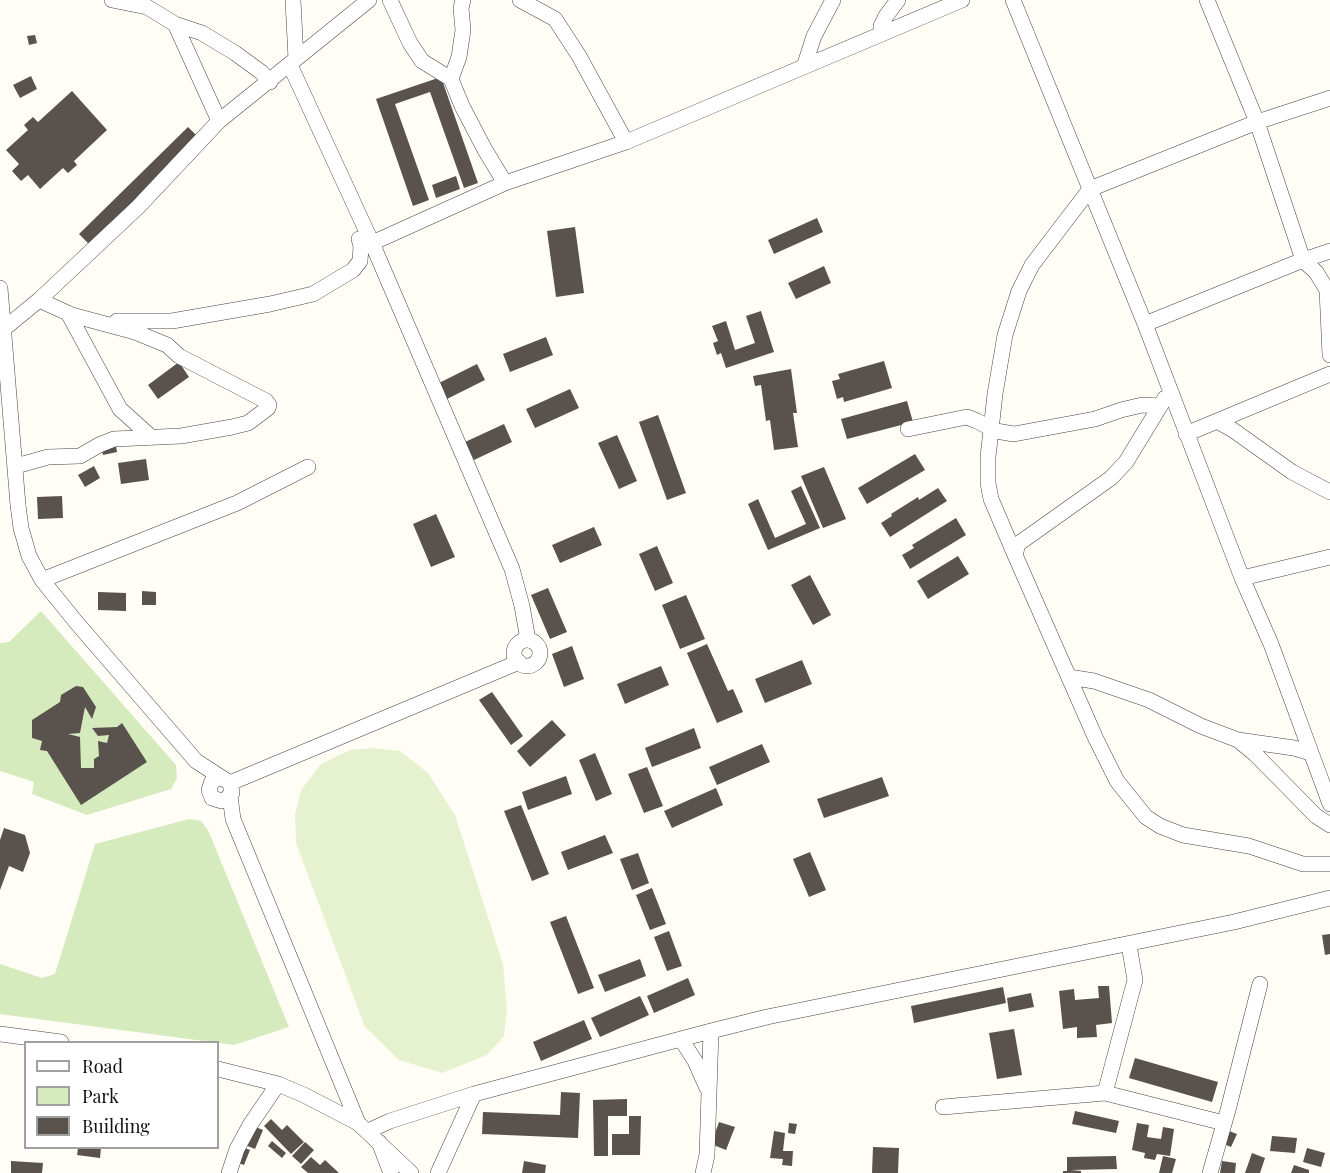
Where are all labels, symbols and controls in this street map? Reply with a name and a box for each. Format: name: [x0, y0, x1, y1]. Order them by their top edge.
legend: [24, 1041, 219, 1149]
text: Road: [82, 1054, 123, 1078]
text: Park: [82, 1084, 119, 1108]
text: Building: [82, 1114, 150, 1138]

